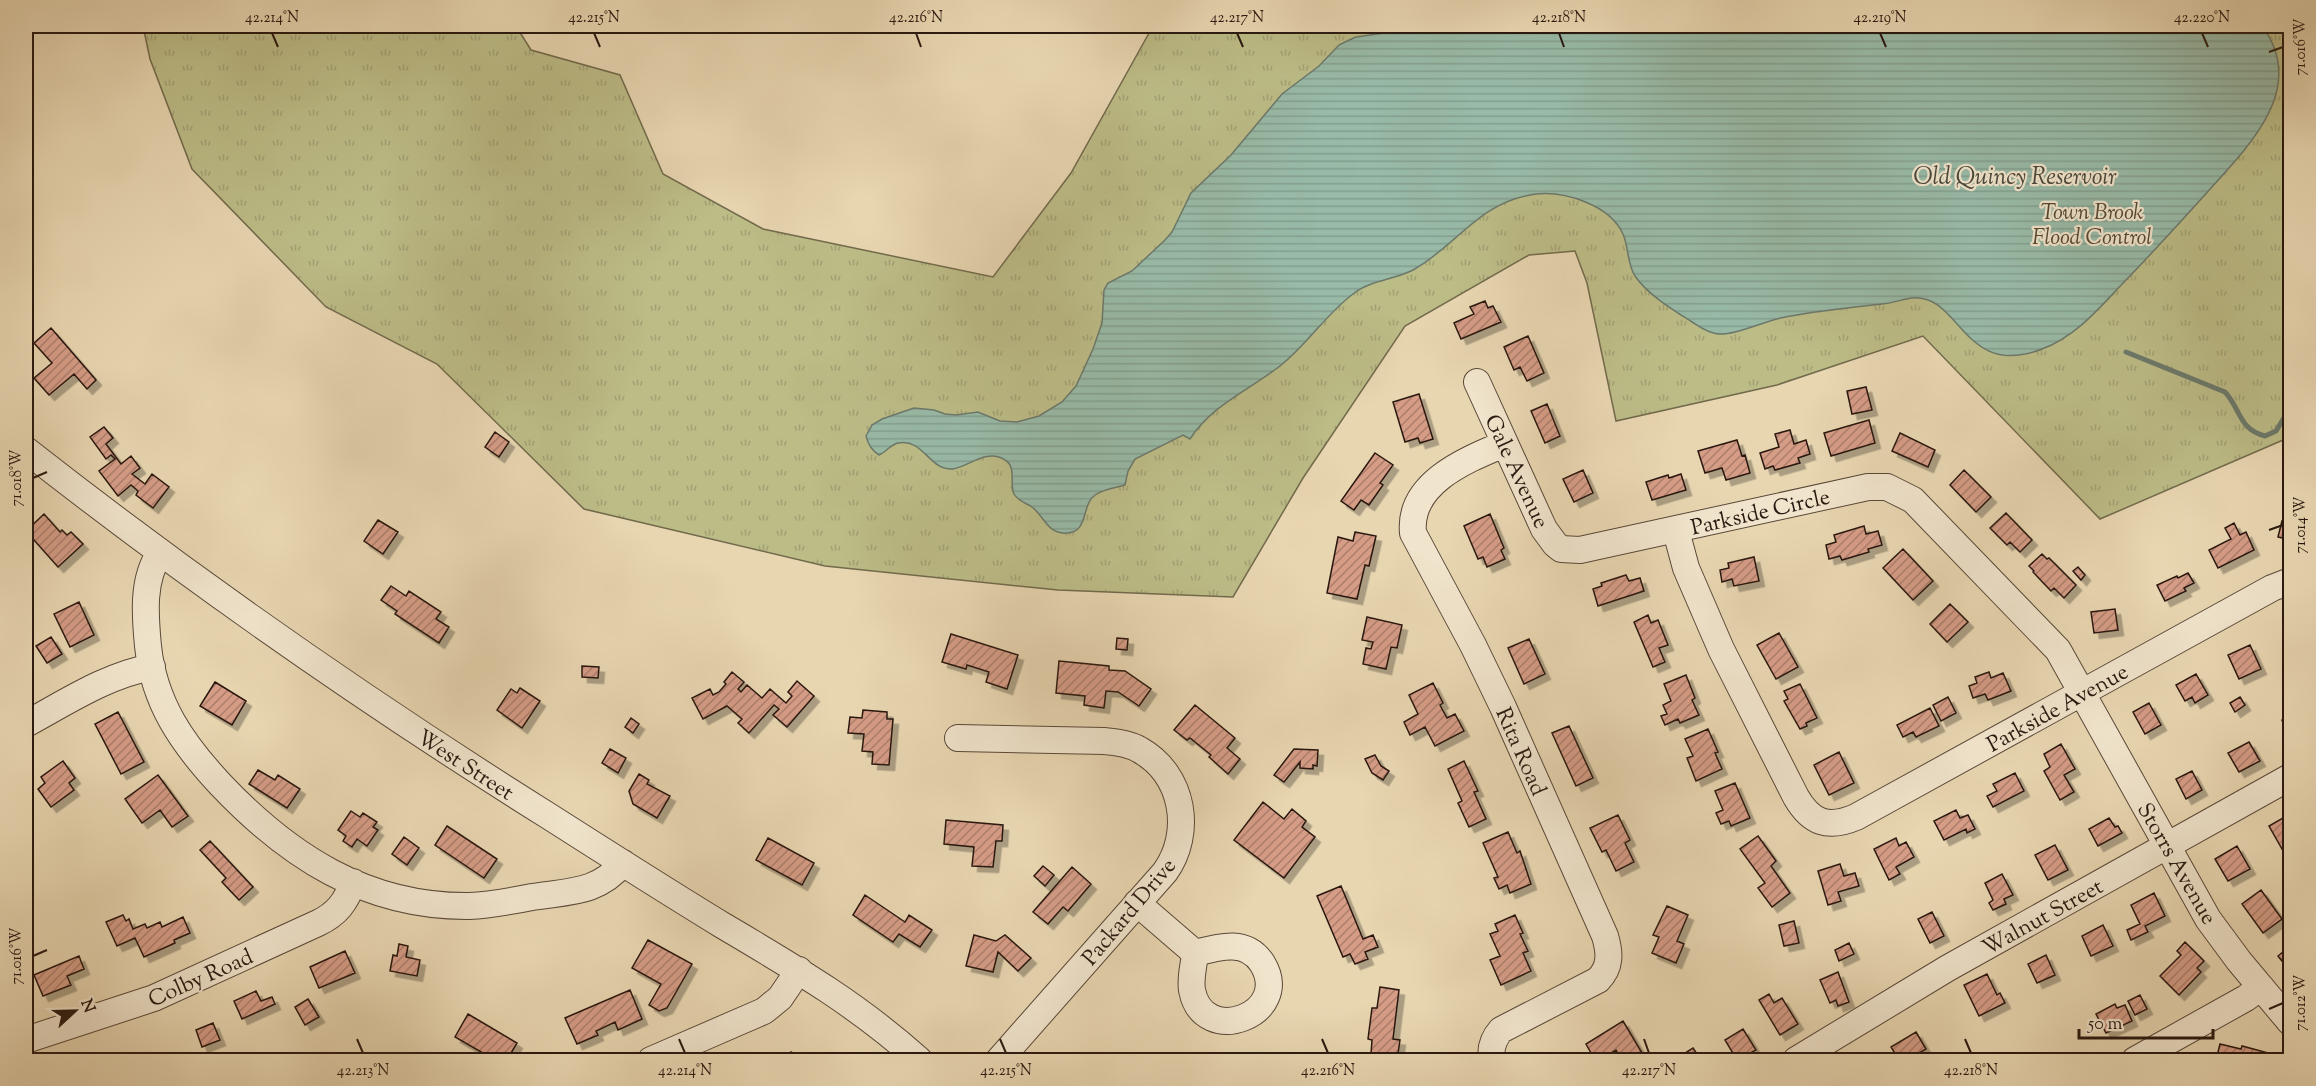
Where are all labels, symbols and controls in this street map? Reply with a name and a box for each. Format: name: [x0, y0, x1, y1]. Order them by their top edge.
text: 42.214°N: [245, 8, 299, 29]
text: 42.215°N: [568, 8, 620, 29]
text: 42.216°N: [889, 8, 943, 29]
text: 42.217°N: [1210, 8, 1264, 29]
text: 42.218°N: [1532, 8, 1586, 29]
text: 42.219°N: [1853, 8, 1907, 29]
text: 42.220°N: [2174, 8, 2230, 29]
text: 71.016°W: [2291, 18, 2312, 75]
water label: Old Quincy Reservoir: [1913, 161, 2117, 195]
park label: Town Brook Flood Control: [2032, 198, 2152, 255]
street label: Gale Avenue: [1475, 410, 1556, 535]
text: 71.018°W: [7, 449, 28, 506]
street label: Parkside Circle: [1688, 482, 1833, 545]
text: 71.014°W: [2291, 496, 2312, 553]
street label: Parkside Avenue: [1982, 657, 2135, 762]
street label: Rita Road: [1486, 703, 1553, 802]
street label: West Street: [409, 723, 520, 810]
street label: Storrs Avenue: [2128, 798, 2223, 931]
street label: Packard Drive: [1076, 852, 1185, 974]
street label: Walnut Street: [1977, 872, 2110, 965]
text: 71.016°W: [7, 927, 28, 984]
street label: Colby Road: [144, 942, 259, 1017]
text: 71.012°W: [2291, 975, 2312, 1031]
north arrow: [45, 981, 105, 1041]
text: N: [74, 996, 100, 1017]
scale bar: [2079, 1002, 2212, 1040]
text: 50 m: [2087, 1012, 2123, 1038]
text: 42.213°N: [337, 1061, 389, 1082]
text: 42.214°N: [658, 1061, 712, 1082]
text: 42.215°N: [980, 1061, 1032, 1082]
text: 42.216°N: [1301, 1061, 1355, 1082]
text: 42.217°N: [1622, 1061, 1676, 1082]
text: 42.218°N: [1944, 1061, 1998, 1082]

